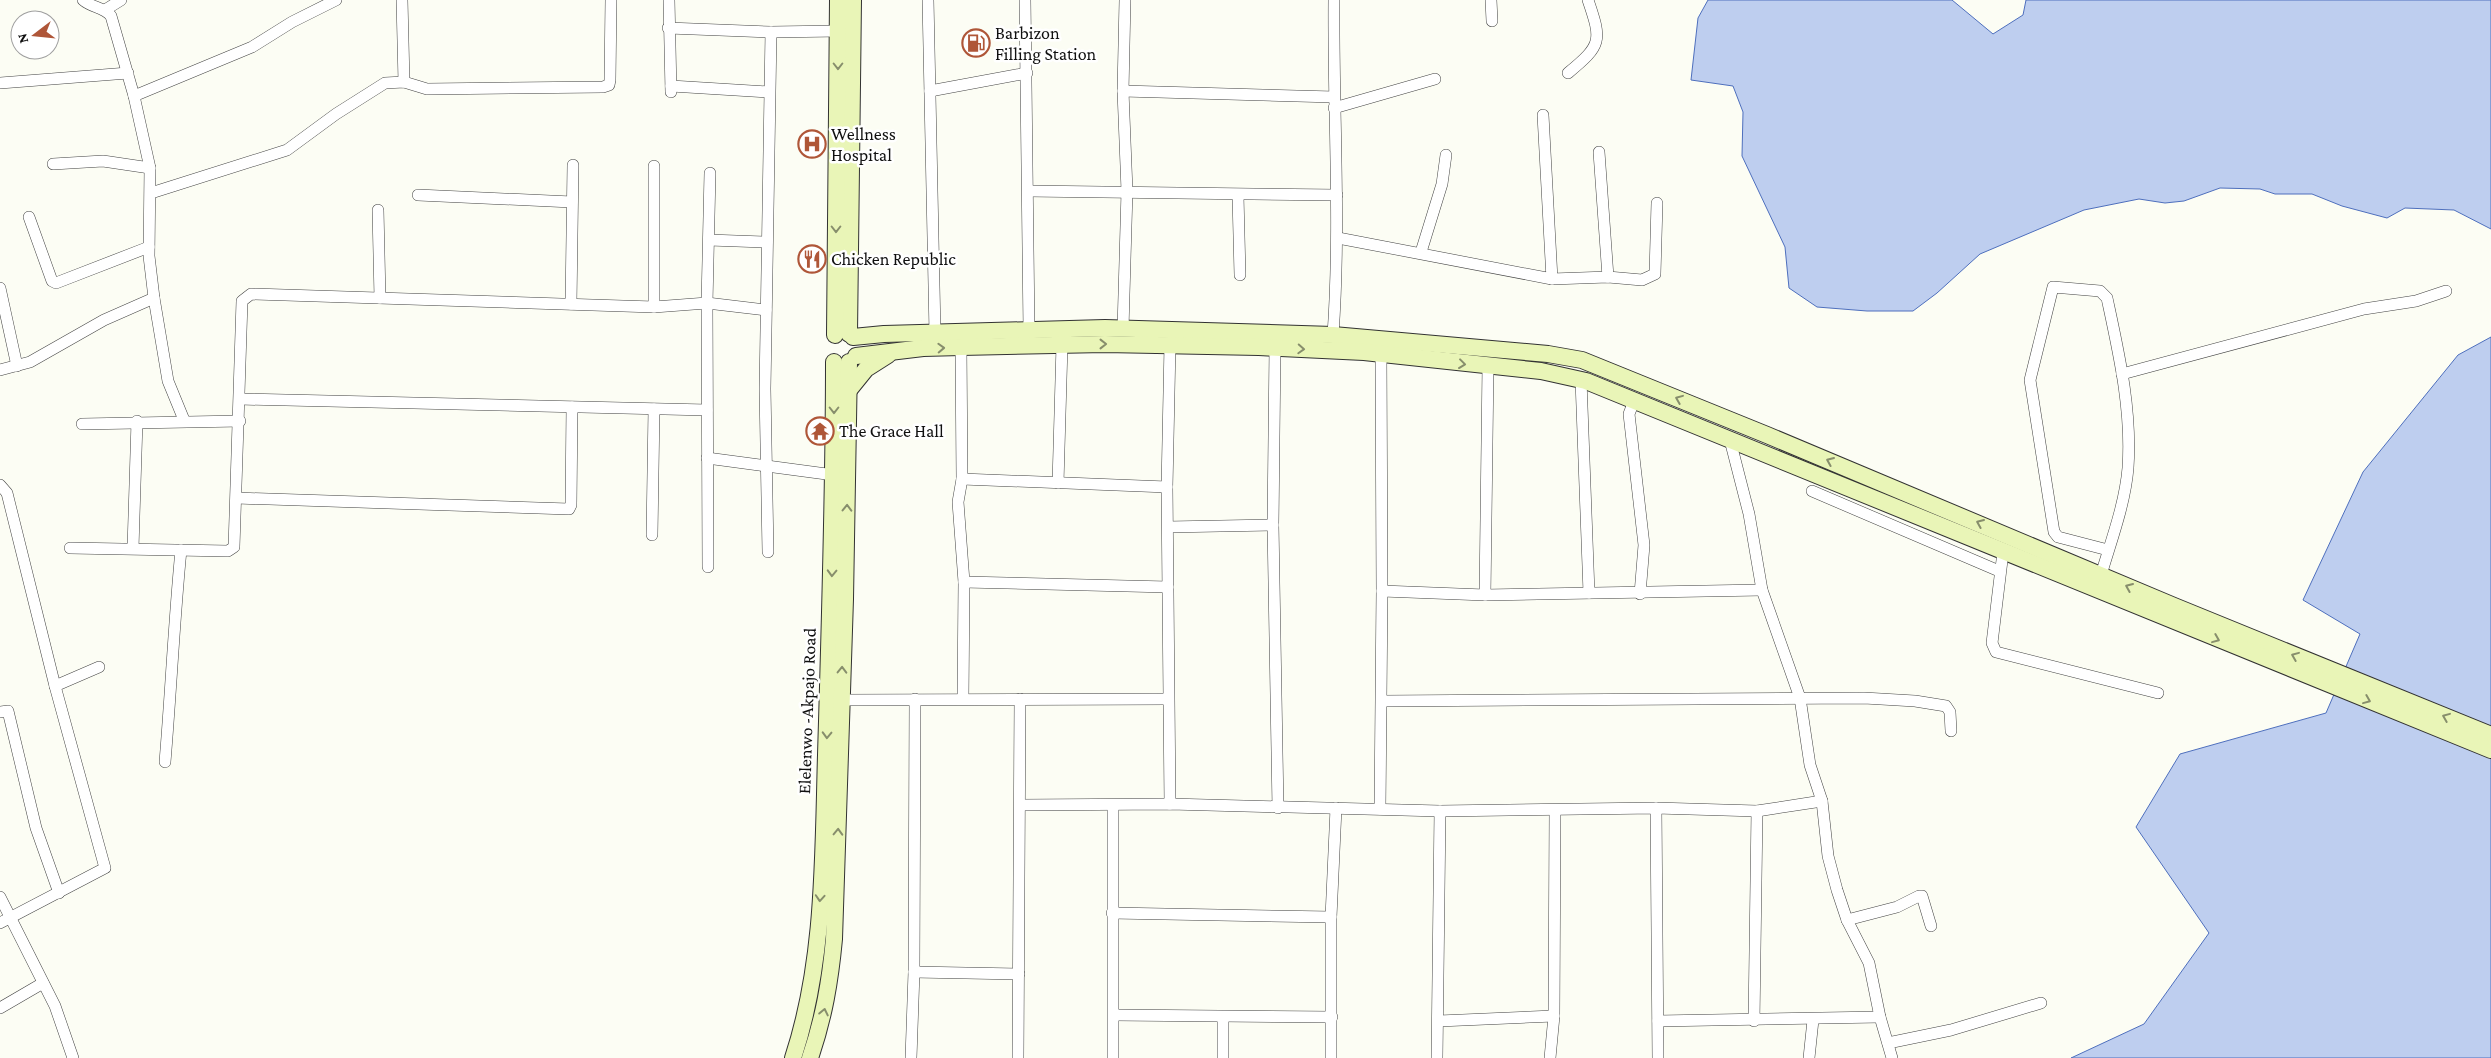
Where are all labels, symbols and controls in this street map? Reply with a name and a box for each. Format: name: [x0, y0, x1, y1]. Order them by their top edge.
north arrow: [10, 10, 60, 60]
place label: Barbizon Filling Station: [995, 23, 1097, 64]
fuel station icon: Barbizon Filling Station: [961, 28, 991, 58]
text: N: [13, 31, 32, 45]
one-way arrow: [833, 62, 843, 70]
place label: Wellness Hospital: [831, 124, 896, 165]
hospital icon: Wellness Hospital: [797, 129, 827, 159]
one-way arrow: [831, 225, 841, 233]
restaurant icon: Chicken Republic: [797, 244, 827, 274]
place label: Chicken Republic: [831, 249, 956, 269]
one-way arrow: [1100, 339, 1107, 349]
one-way arrow: [937, 343, 945, 353]
one-way arrow: [1297, 343, 1305, 354]
one-way arrow: [1459, 358, 1467, 369]
one-way arrow: [1675, 395, 1684, 405]
one-way arrow: [829, 407, 839, 415]
temple icon: The Grace Hall: [805, 416, 835, 446]
place label: The Grace Hall: [839, 421, 944, 441]
one-way arrow: [1826, 456, 1835, 467]
one-way arrow: [842, 503, 852, 511]
one-way arrow: [1976, 519, 1985, 530]
one-way arrow: [827, 569, 837, 577]
one-way arrow: [2125, 583, 2134, 594]
street label: Elelenwo -Akpajo Road: [794, 627, 821, 794]
one-way arrow: [2211, 632, 2220, 643]
one-way arrow: [2291, 652, 2300, 662]
one-way arrow: [837, 666, 847, 674]
one-way arrow: [2362, 694, 2371, 704]
one-way arrow: [2442, 713, 2451, 723]
one-way arrow: [821, 731, 832, 739]
one-way arrow: [833, 828, 844, 836]
one-way arrow: [815, 894, 826, 902]
one-way arrow: [819, 1007, 829, 1016]

